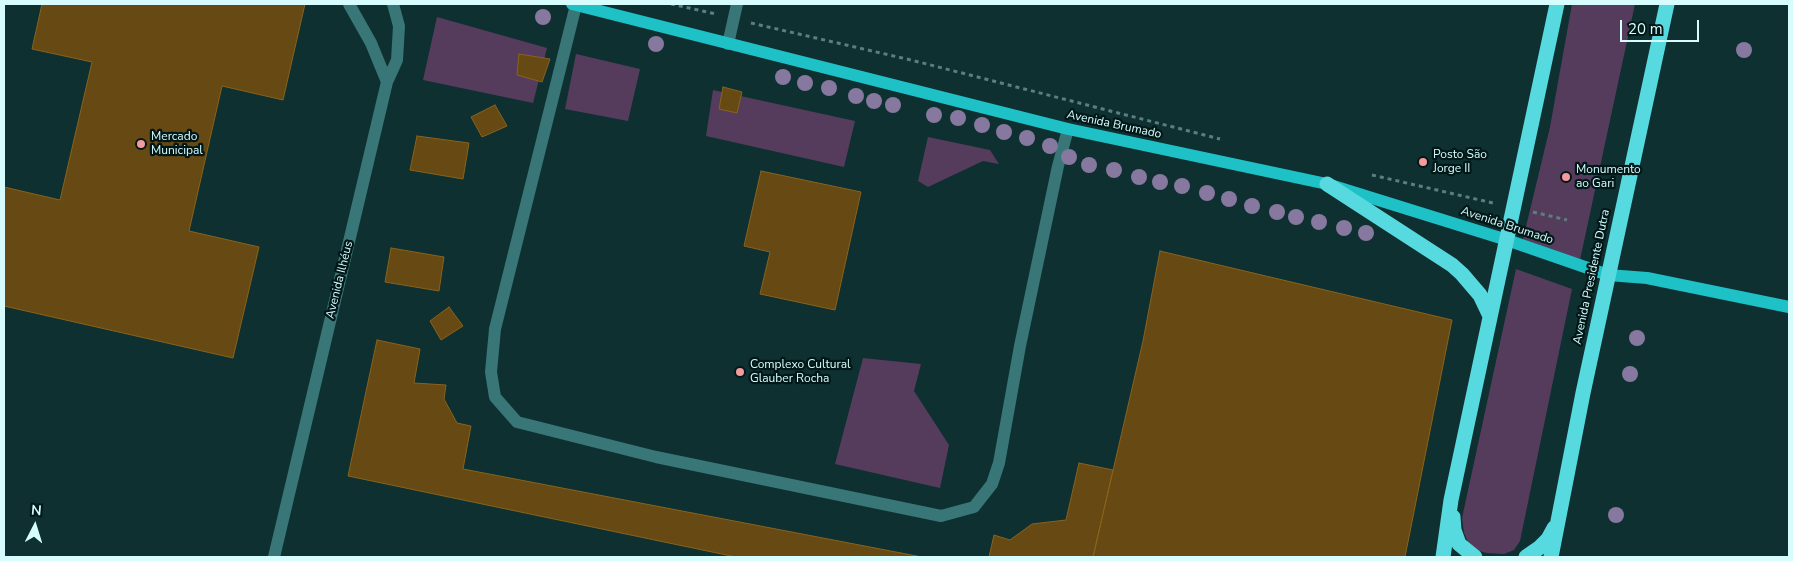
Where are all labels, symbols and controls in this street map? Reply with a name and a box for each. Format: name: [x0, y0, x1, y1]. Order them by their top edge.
scale bar: [1623, 10, 1702, 42]
text: 20 m: [1628, 19, 1663, 39]
street label: Avenida Brumado: [1065, 108, 1163, 142]
place label: Mercado Municipal: [151, 130, 203, 158]
marker: Mercado Municipal: [135, 138, 147, 150]
place label: Posto São Jorge II: [1433, 148, 1487, 176]
marker: Posto São Jorge II: [1417, 156, 1429, 168]
place label: Monumento ao Gari: [1576, 163, 1641, 191]
marker: Monumento ao Gari: [1560, 171, 1572, 183]
street label: Avenida Brumado: [1459, 204, 1555, 248]
street label: Avenida Presidente Dutra: [1571, 208, 1613, 346]
street label: Avenida Ilhéus: [323, 240, 357, 320]
place label: Complexo Cultural Glauber Rocha: [750, 358, 851, 386]
marker: Complexo Cultural Glauber Rocha: [734, 366, 746, 378]
north arrow: [10, 501, 60, 551]
text: N: [30, 501, 42, 520]

